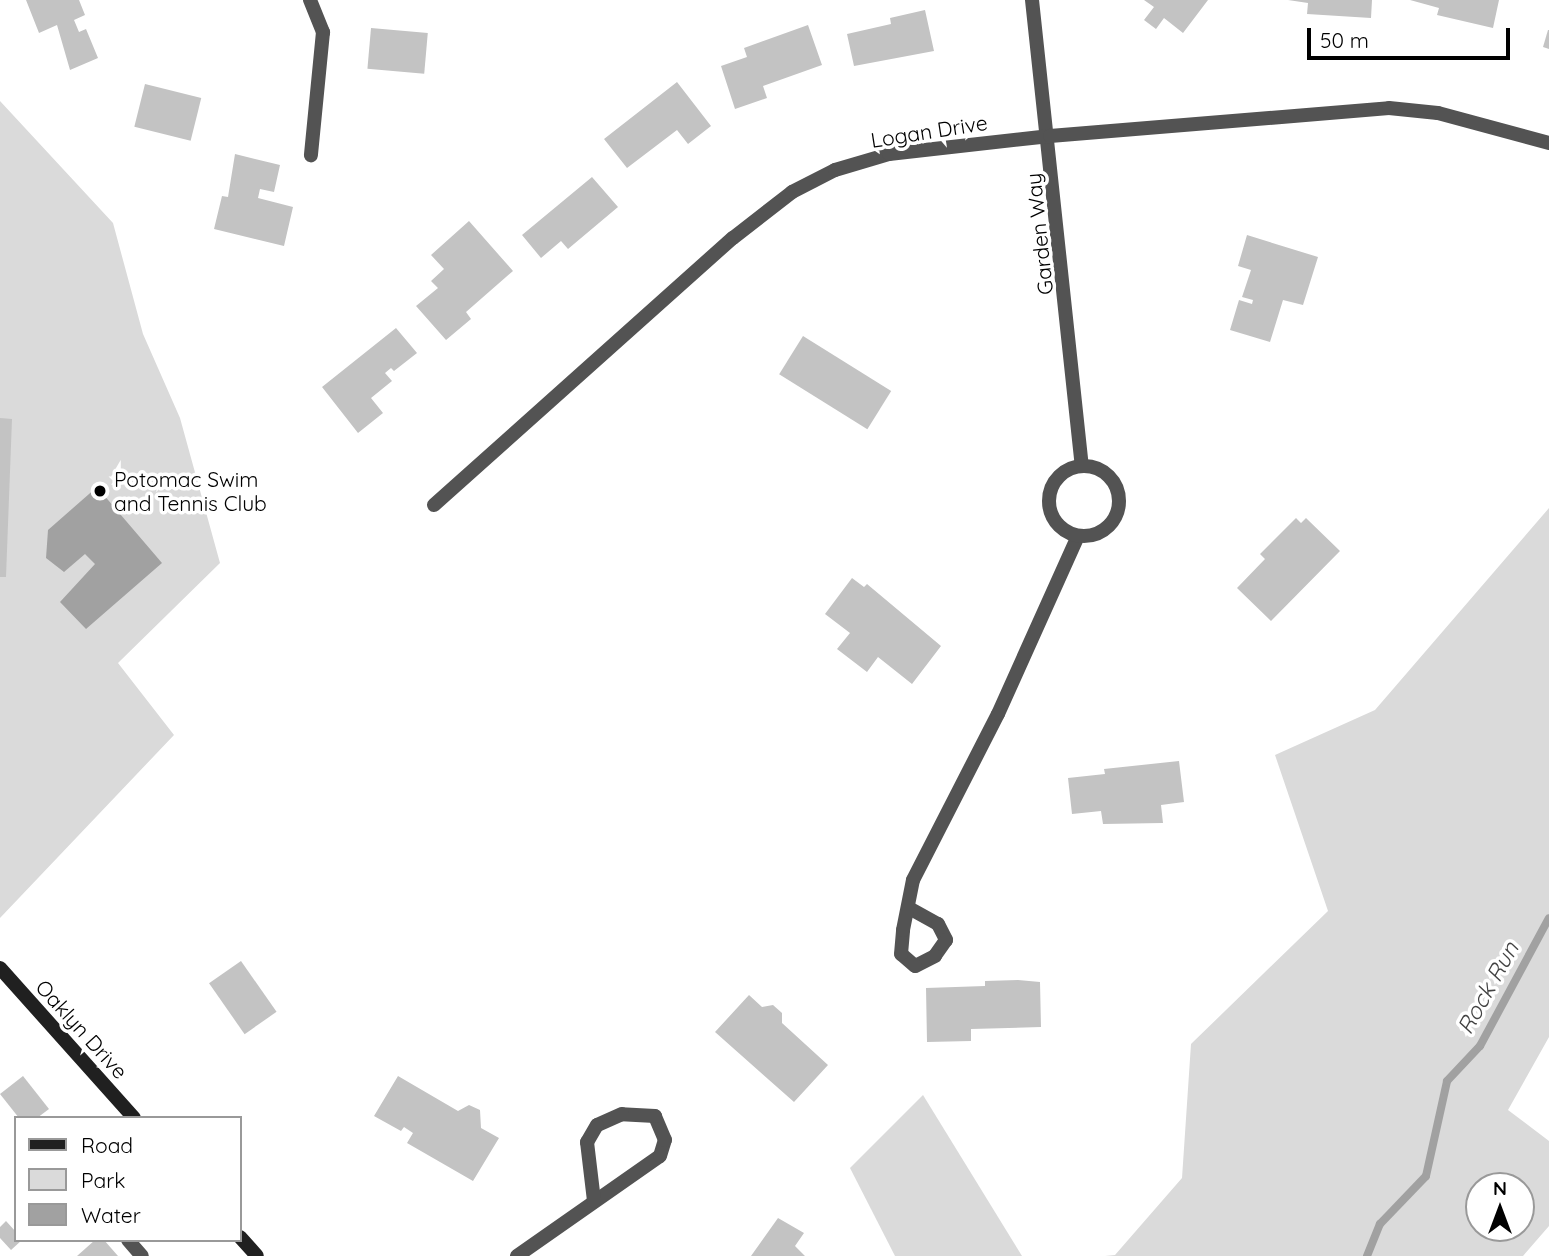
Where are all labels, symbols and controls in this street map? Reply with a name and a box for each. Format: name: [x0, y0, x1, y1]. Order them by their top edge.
scale bar: [1311, 14, 1514, 58]
text: 50 m: [1320, 27, 1369, 53]
street label: Logan Drive: [869, 109, 989, 153]
street label: Garden Way: [1020, 172, 1058, 296]
place label: Potomac Swim and Tennis Club: [114, 466, 267, 516]
marker: Potomac Swim and Tennis Club: [92, 483, 108, 499]
water label: Rock Run: [1451, 937, 1525, 1039]
street label: Oaklyn Drive: [31, 974, 133, 1084]
legend: [14, 1116, 242, 1242]
text: Road: [81, 1132, 133, 1158]
text: Park: [81, 1167, 125, 1193]
north arrow: [1465, 1172, 1535, 1242]
text: N: [1493, 1176, 1507, 1200]
text: Water: [81, 1202, 141, 1228]

